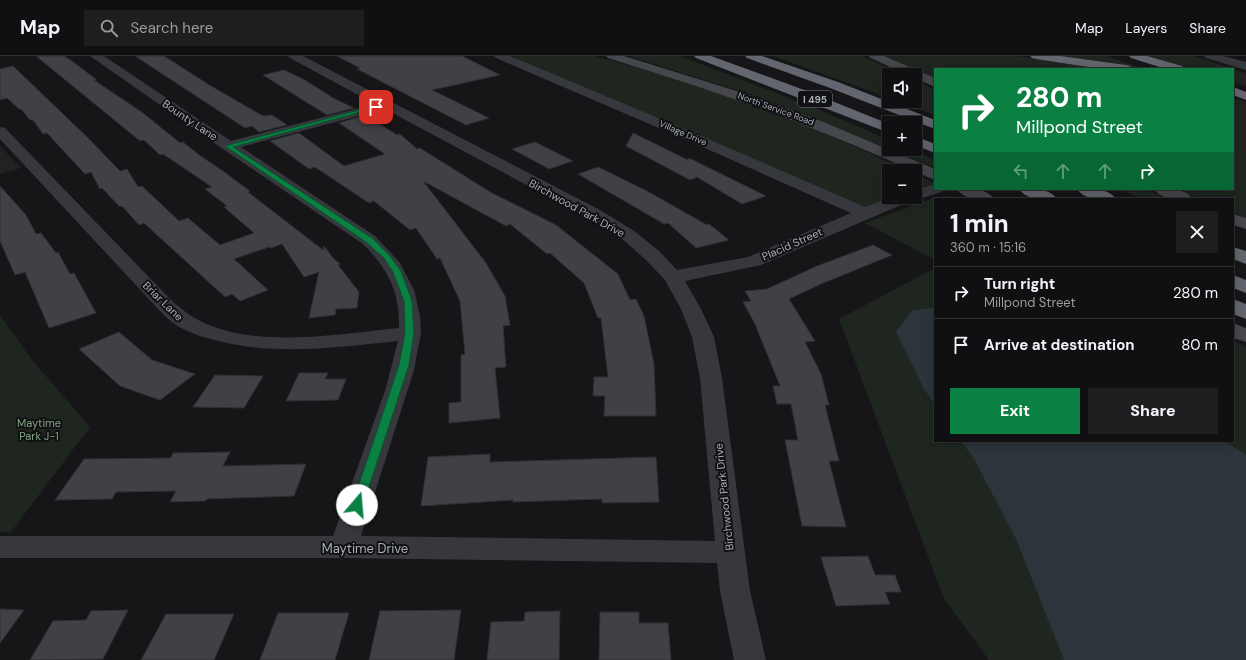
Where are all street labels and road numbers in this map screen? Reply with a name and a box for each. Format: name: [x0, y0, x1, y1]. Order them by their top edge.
street label: North Service Road: [736, 90, 816, 128]
road number: I 495: [798, 91, 832, 107]
street label: Bounty Lane: [160, 96, 220, 144]
street label: Village Drive: [657, 118, 709, 148]
street label: Birchwood Park Drive: [527, 176, 627, 240]
street label: Placid Street: [760, 224, 824, 264]
street label: Briar Lane: [140, 278, 186, 324]
street label: Birchwood Park Drive: [711, 443, 737, 551]
street label: Maytime Drive: [322, 540, 408, 557]

